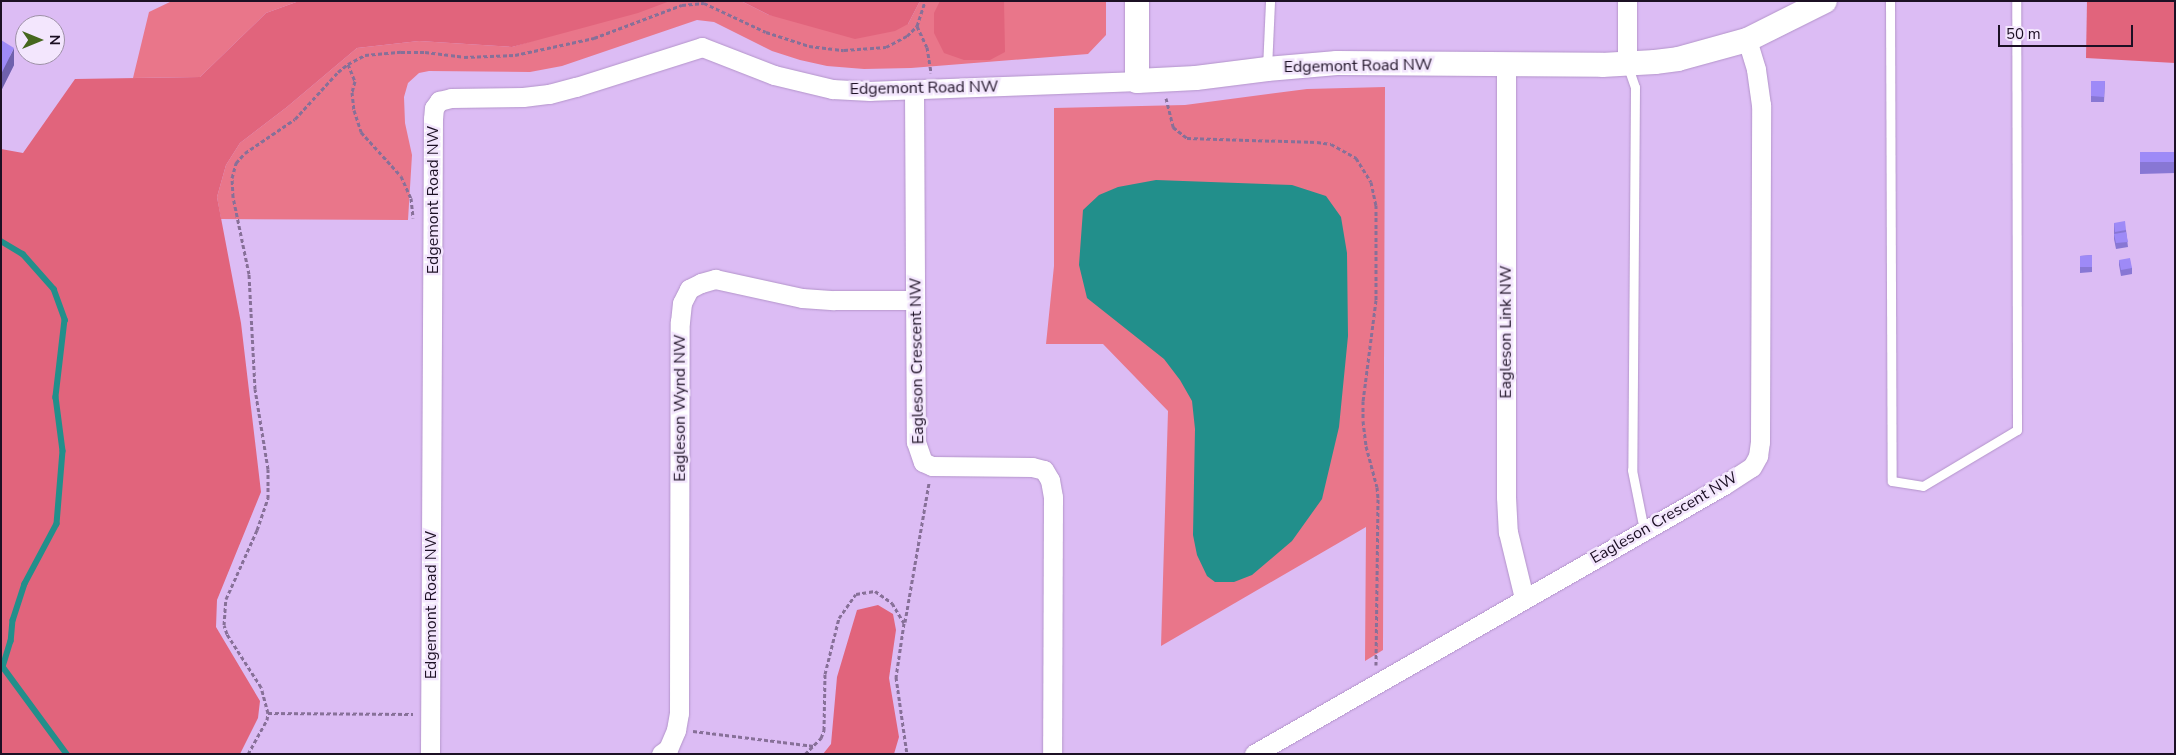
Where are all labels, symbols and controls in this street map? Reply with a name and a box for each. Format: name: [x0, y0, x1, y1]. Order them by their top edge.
north arrow: [15, 15, 65, 65]
scale bar: [2001, 15, 2136, 47]
text: 50 m: [2006, 24, 2041, 44]
text: N: [45, 35, 64, 45]
street label: Edgemont Road NW: [1284, 55, 1432, 77]
street label: Edgemont Road NW: [850, 77, 998, 99]
street label: Edgemont Road NW: [423, 126, 443, 274]
street label: Eagleson Link NW: [1496, 265, 1516, 399]
street label: Eagleson Crescent NW: [906, 278, 928, 444]
street label: Eagleson Wynd NW: [670, 334, 690, 482]
street label: Eagleson Crescent NW: [1587, 468, 1741, 568]
street label: Edgemont Road NW: [421, 531, 441, 679]

